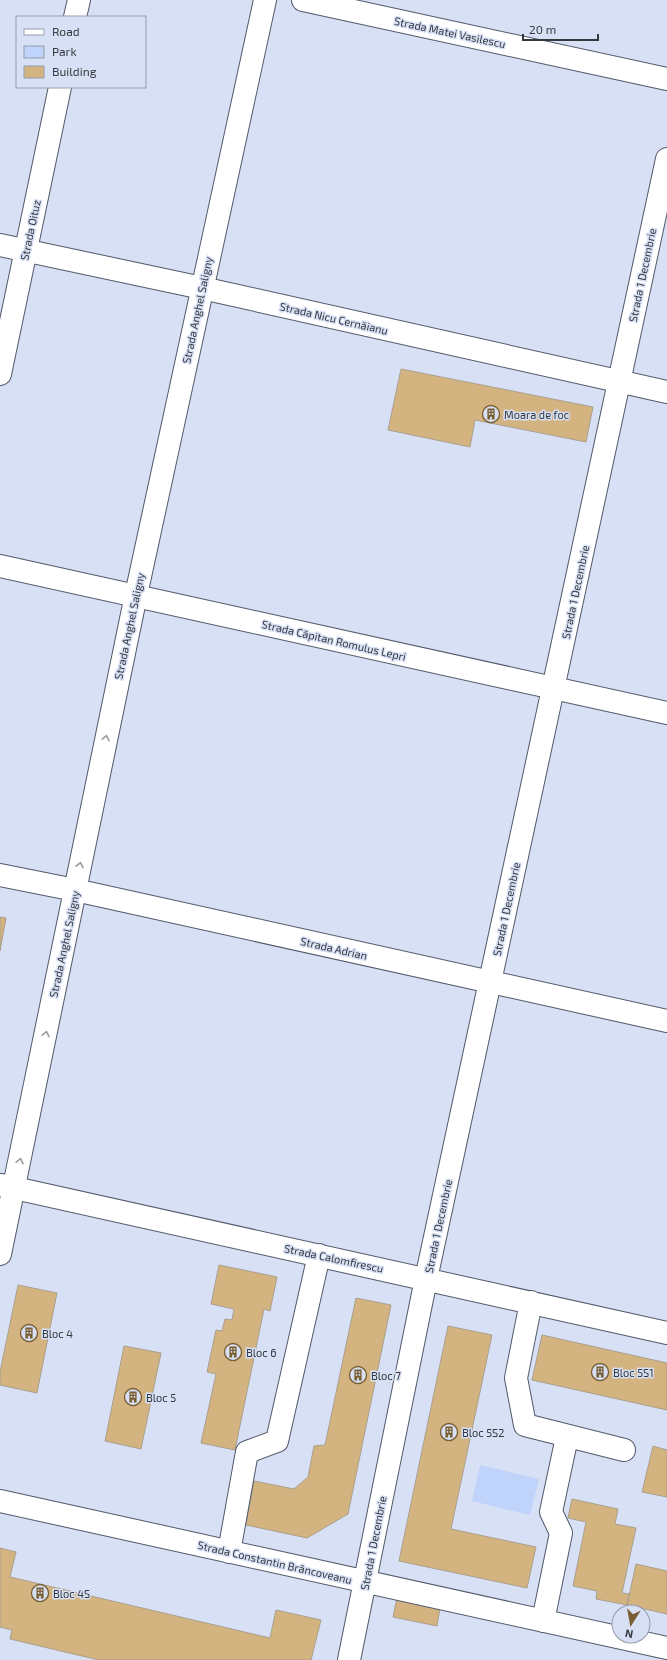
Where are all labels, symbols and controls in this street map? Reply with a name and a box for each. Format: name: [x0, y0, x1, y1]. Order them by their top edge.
street label: Strada Matei Vasilescu: [393, 14, 507, 50]
legend: [16, 16, 146, 88]
scale bar: [523, 16, 598, 42]
text: 20 m: [529, 22, 556, 36]
text: Road: [52, 24, 80, 38]
text: Park: [52, 44, 77, 58]
text: Building: [52, 64, 97, 78]
street label: Strada Oituz: [17, 198, 43, 262]
street label: Strada 1 Decembrie: [626, 227, 658, 323]
street label: Strada Anghel Saligny: [179, 255, 215, 365]
street label: Strada Nicu Cernăianu: [279, 299, 389, 337]
building icon: Moara de foc: [481, 404, 501, 424]
place label: Moara de foc: [504, 408, 569, 421]
street label: Strada 1 Decembrie: [559, 544, 591, 640]
street label: Strada Anghel Saligny: [111, 571, 147, 681]
street label: Strada Căpitan Romulus Lepri: [261, 617, 407, 663]
one-way arrow: [102, 735, 110, 741]
street label: Strada 1 Decembrie: [490, 861, 522, 957]
one-way arrow: [76, 862, 84, 868]
street label: Strada Anghel Saligny: [46, 889, 82, 999]
street label: Strada Adrian: [299, 934, 369, 962]
one-way arrow: [41, 1030, 49, 1037]
one-way arrow: [15, 1158, 23, 1164]
street label: Strada 1 Decembrie: [422, 1178, 454, 1274]
street label: Strada Calomfirescu: [283, 1241, 385, 1275]
building icon: Bloc 4: [19, 1323, 39, 1343]
place label: Bloc 4: [42, 1327, 73, 1340]
building icon: Bloc 6: [223, 1342, 243, 1362]
place label: Bloc 6: [246, 1346, 276, 1359]
building icon: Bloc 5S1: [590, 1362, 610, 1382]
building icon: Bloc 7: [348, 1365, 368, 1385]
place label: Bloc 5S1: [613, 1366, 654, 1379]
place label: Bloc 7: [371, 1369, 401, 1382]
building icon: Bloc 5: [123, 1387, 143, 1407]
place label: Bloc 5: [146, 1391, 176, 1404]
building icon: Bloc 5S2: [439, 1422, 459, 1442]
place label: Bloc 5S2: [462, 1426, 504, 1439]
street label: Strada 1 Decembrie: [357, 1495, 389, 1591]
street label: Strada Constantin Brâncoveanu: [197, 1538, 353, 1586]
building icon: Bloc 4S: [30, 1583, 50, 1603]
place label: Bloc 4S: [53, 1587, 90, 1600]
north arrow: [611, 1604, 651, 1644]
text: N: [624, 1627, 634, 1641]

